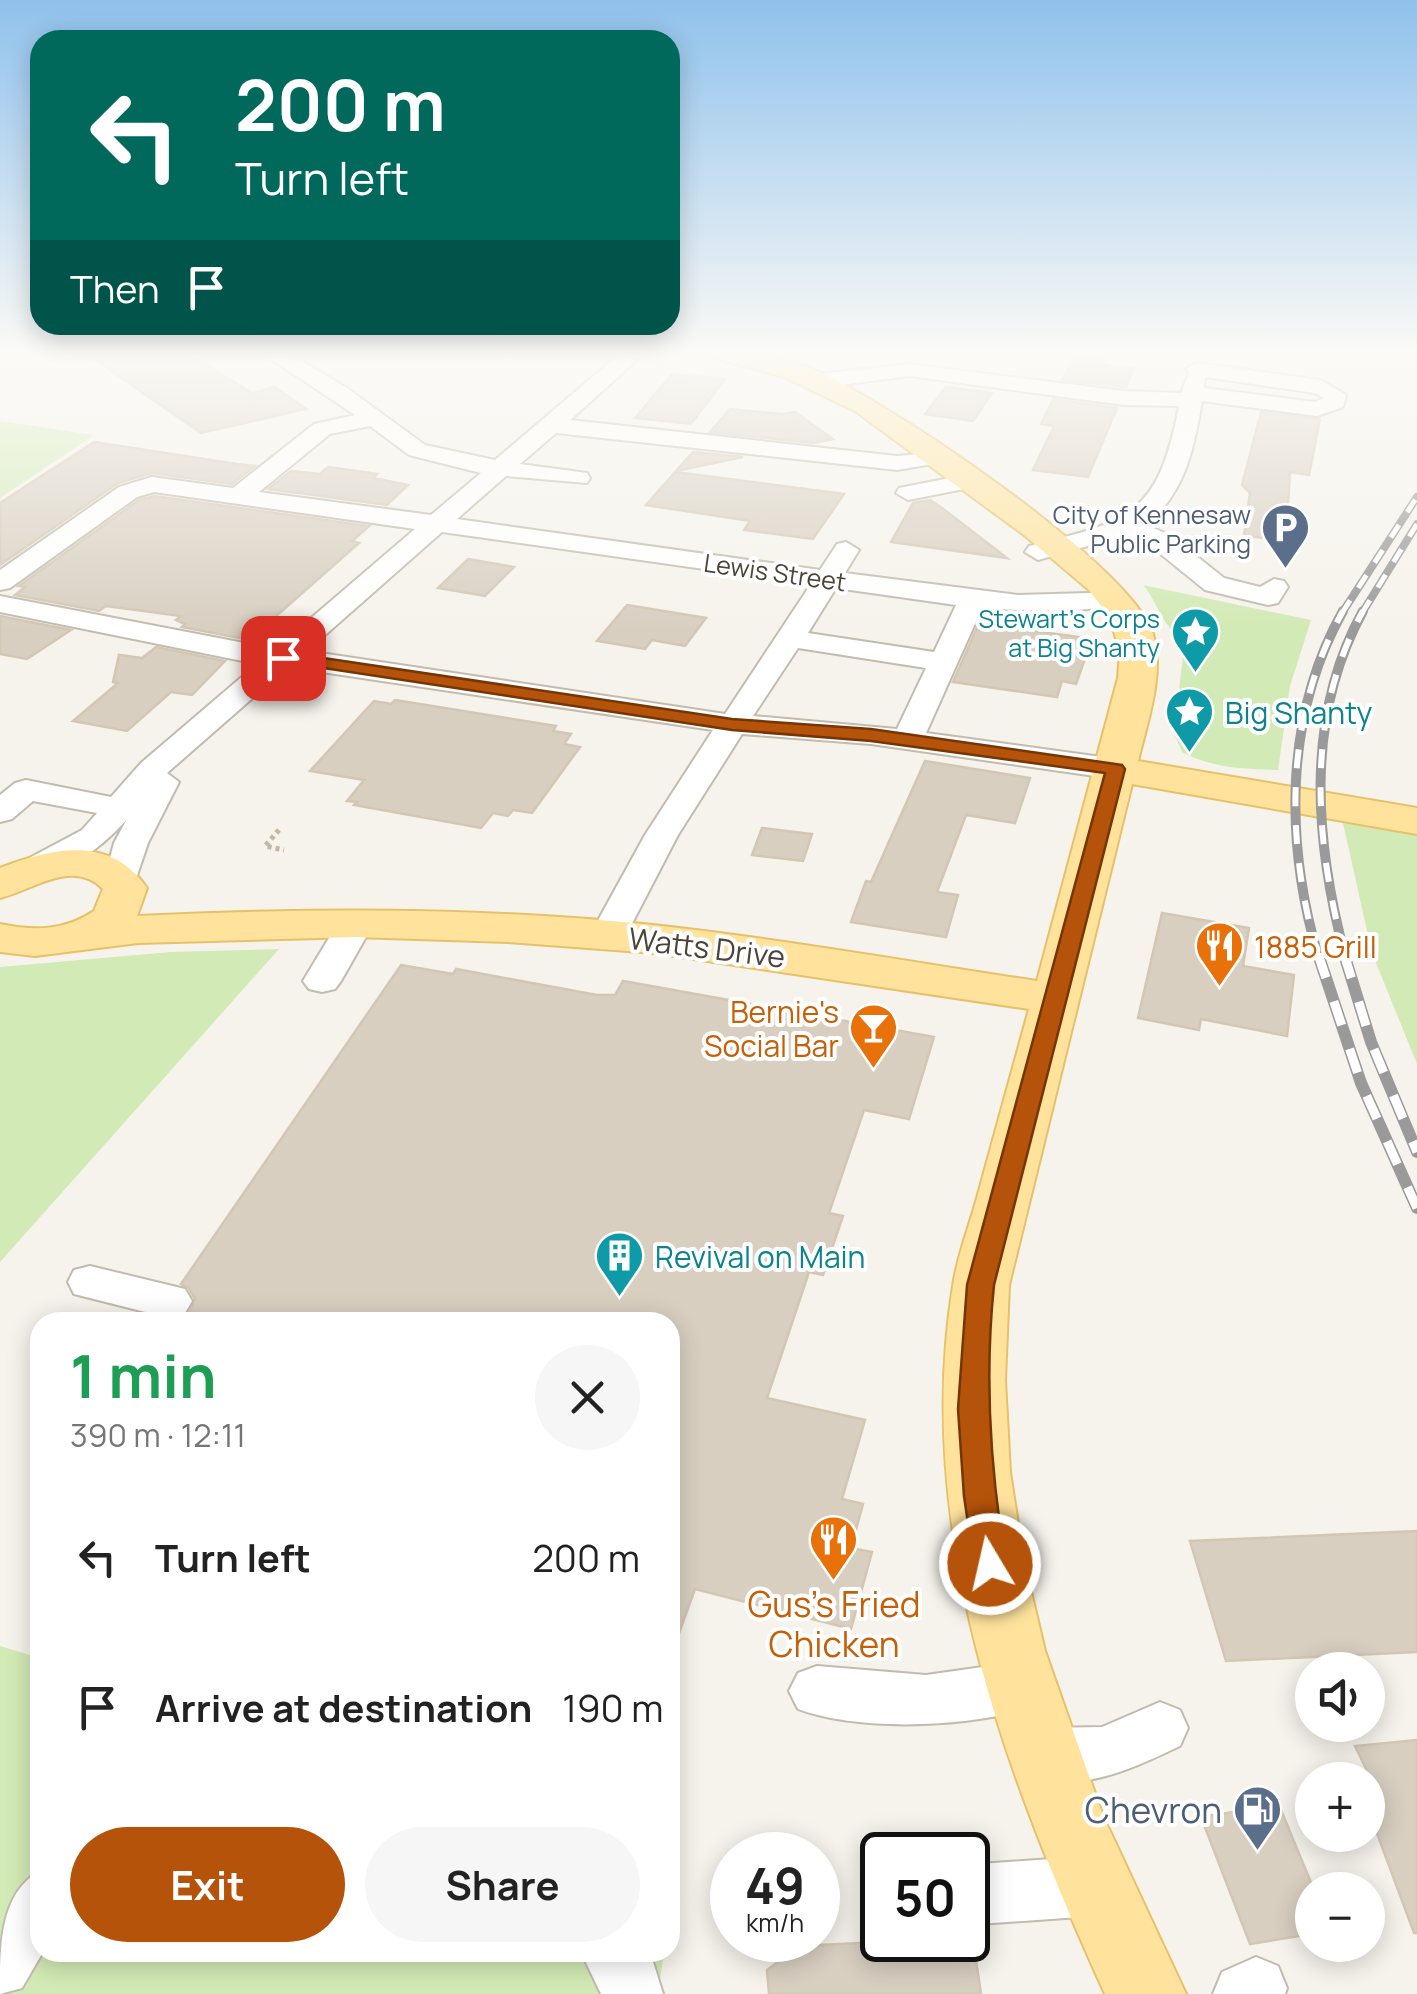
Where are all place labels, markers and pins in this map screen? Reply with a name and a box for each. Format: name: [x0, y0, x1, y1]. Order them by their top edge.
place label: City of Kennesaw Public Parking: [1053, 497, 1251, 561]
parking icon: City of Kennesaw Public Parking: [1260, 502, 1312, 570]
place label: Stewart's Corps at Big Shanty: [978, 601, 1160, 665]
place icon: Stewart's Corps at Big Shanty: [1169, 606, 1221, 674]
pin: [241, 616, 326, 701]
place icon: Big Shanty: [1164, 686, 1216, 754]
place label: Big Shanty: [1225, 692, 1373, 733]
restaurant icon: 1885 Grill: [1193, 920, 1245, 988]
place label: 1885 Grill: [1254, 926, 1377, 967]
place label: Bernie's Social Bar: [704, 991, 839, 1066]
bar icon: Bernie's Social Bar: [848, 1002, 900, 1070]
building icon: Revival on Main: [594, 1230, 646, 1298]
place label: Revival on Main: [655, 1236, 865, 1277]
restaurant icon: Gus's Fried Chicken: [808, 1514, 860, 1582]
place label: Gus's Fried Chicken: [747, 1580, 921, 1668]
fuel station icon: Chevron: [1231, 1784, 1283, 1852]
place label: Chevron: [1085, 1786, 1222, 1834]

